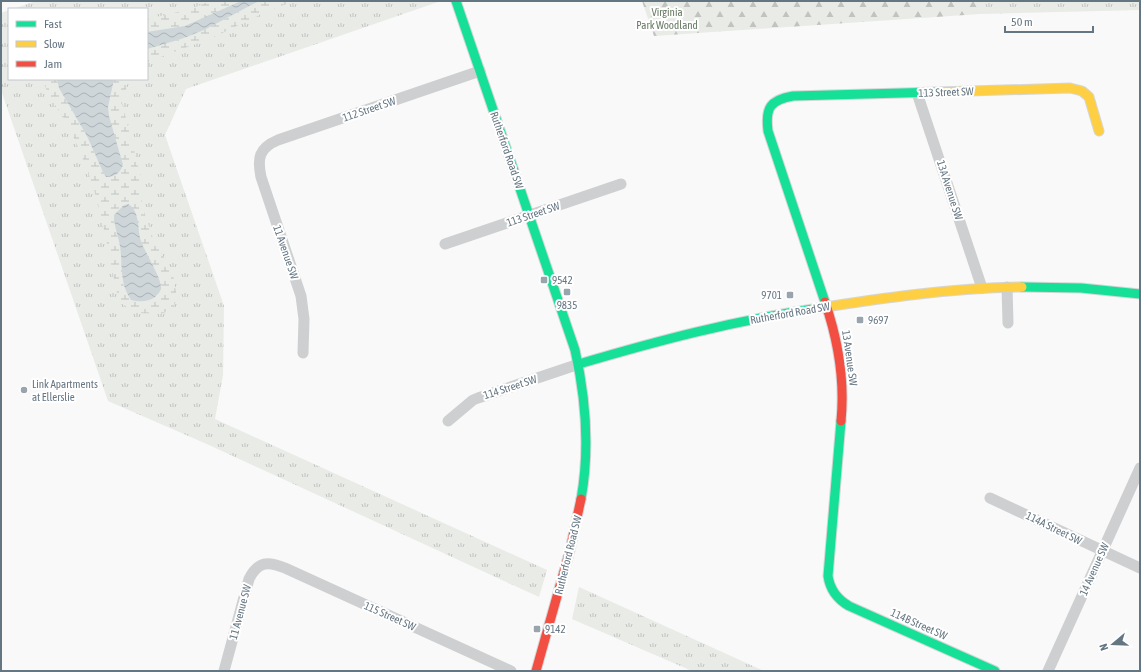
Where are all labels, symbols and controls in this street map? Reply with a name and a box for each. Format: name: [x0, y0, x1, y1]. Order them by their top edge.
park label: Virginia Park Woodland: [636, 6, 698, 31]
legend: [8, 8, 148, 80]
scale bar: [1005, 8, 1093, 34]
text: 50 m: [1011, 15, 1033, 29]
text: Fast: [44, 17, 62, 31]
text: Slow: [44, 37, 65, 51]
text: Jam: [44, 57, 62, 71]
street label: 113 Street SW: [918, 85, 974, 99]
street label: 112 Street SW: [341, 94, 397, 124]
street label: Rutherford Road SW: [488, 110, 526, 190]
street label: 13A Avenue SW: [935, 159, 965, 221]
street label: 113 Street SW: [505, 199, 561, 229]
street label: 11 Avenue SW: [271, 223, 301, 281]
place label: 9542: [552, 274, 573, 286]
marker: 9542: [539, 275, 549, 285]
marker: 9835: [562, 287, 572, 297]
place label: 9701: [761, 289, 782, 301]
marker: 9701: [785, 290, 795, 300]
place label: 9835: [557, 299, 577, 311]
street label: Rutherford Road SW: [749, 300, 831, 326]
place label: 9697: [868, 314, 889, 326]
marker: 9697: [855, 315, 865, 325]
street label: 13 Avenue SW: [840, 329, 860, 387]
street label: 114 Street SW: [482, 373, 538, 401]
place label: Link Apartments at Ellerslie: [32, 378, 98, 403]
marker: Link Apartments at Ellerslie: [19, 385, 29, 395]
street label: 114A Street SW: [1024, 509, 1084, 547]
street label: Rutherford Road SW: [552, 514, 584, 596]
street label: 14 Avenue SW: [1077, 541, 1111, 597]
street label: 11 Avenue SW: [227, 583, 253, 641]
street label: 115 Street SW: [362, 599, 418, 633]
street label: 114B Street SW: [889, 606, 949, 642]
place label: 9142: [545, 623, 566, 635]
marker: 9142: [532, 624, 542, 634]
north arrow: [1093, 624, 1133, 664]
text: N: [1097, 642, 1110, 652]

